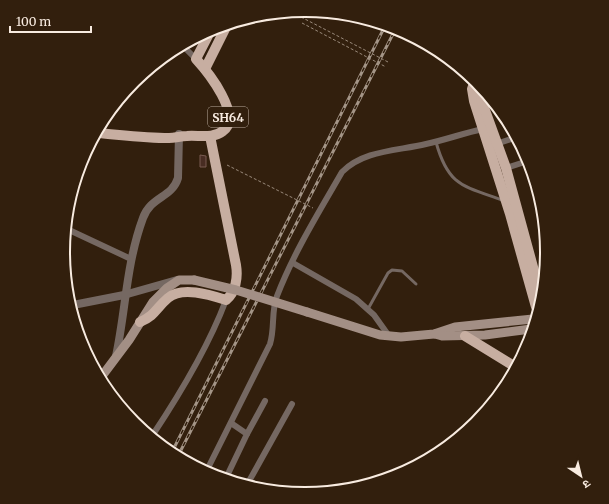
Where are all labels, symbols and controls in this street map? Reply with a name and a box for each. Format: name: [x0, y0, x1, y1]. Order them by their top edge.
scale bar: [10, 8, 91, 34]
text: 100 m: [16, 14, 51, 29]
road number: SH64: [208, 107, 248, 127]
north arrow: [561, 456, 601, 496]
text: उ: [580, 477, 593, 492]

